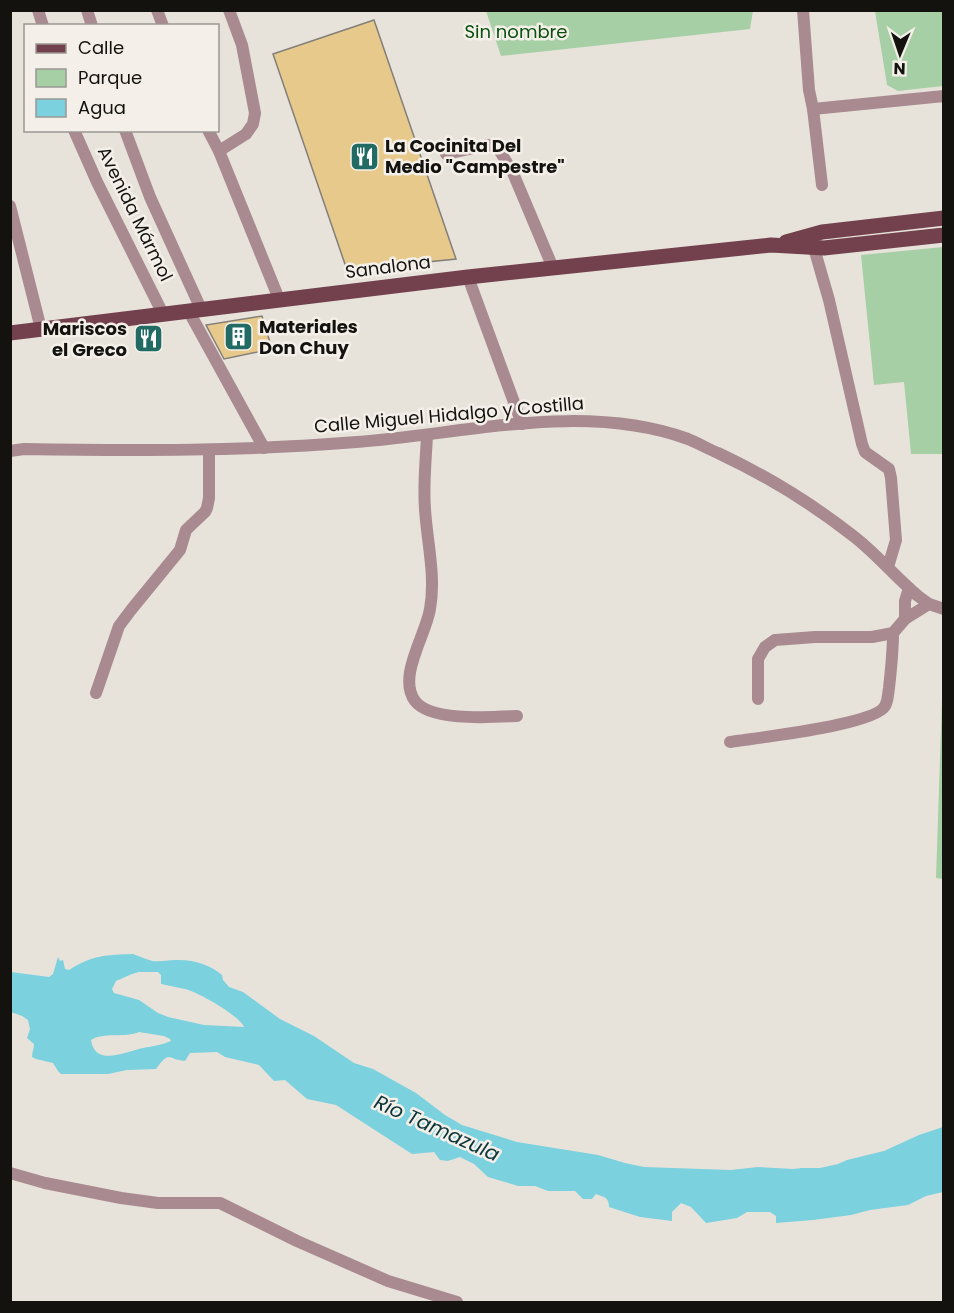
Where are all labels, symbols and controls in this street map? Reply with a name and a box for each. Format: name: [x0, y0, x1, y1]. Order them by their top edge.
park label: Sin nombre: [465, 19, 567, 44]
legend: [24, 24, 219, 132]
north arrow: [870, 24, 930, 84]
text: Calle: [78, 35, 124, 60]
text: N: [893, 57, 906, 80]
text: Parque: [78, 65, 142, 90]
text: Agua: [78, 95, 126, 120]
place label: La Cocinita Del Medio "Campestre": [385, 133, 565, 179]
restaurant icon: La Cocinita Del Medio "Campestre": [348, 140, 380, 172]
street label: Avenida Mármol: [92, 142, 179, 285]
street label: Sanalona: [344, 249, 432, 284]
place label: Materiales Don Chuy: [259, 314, 358, 360]
place label: Mariscos el Greco: [43, 316, 127, 362]
building icon: Materiales Don Chuy: [222, 321, 254, 353]
restaurant icon: Mariscos el Greco: [132, 323, 164, 355]
street label: Calle Miguel Hidalgo y Costilla: [313, 390, 585, 439]
water label: Río Tamazula: [370, 1088, 504, 1168]

